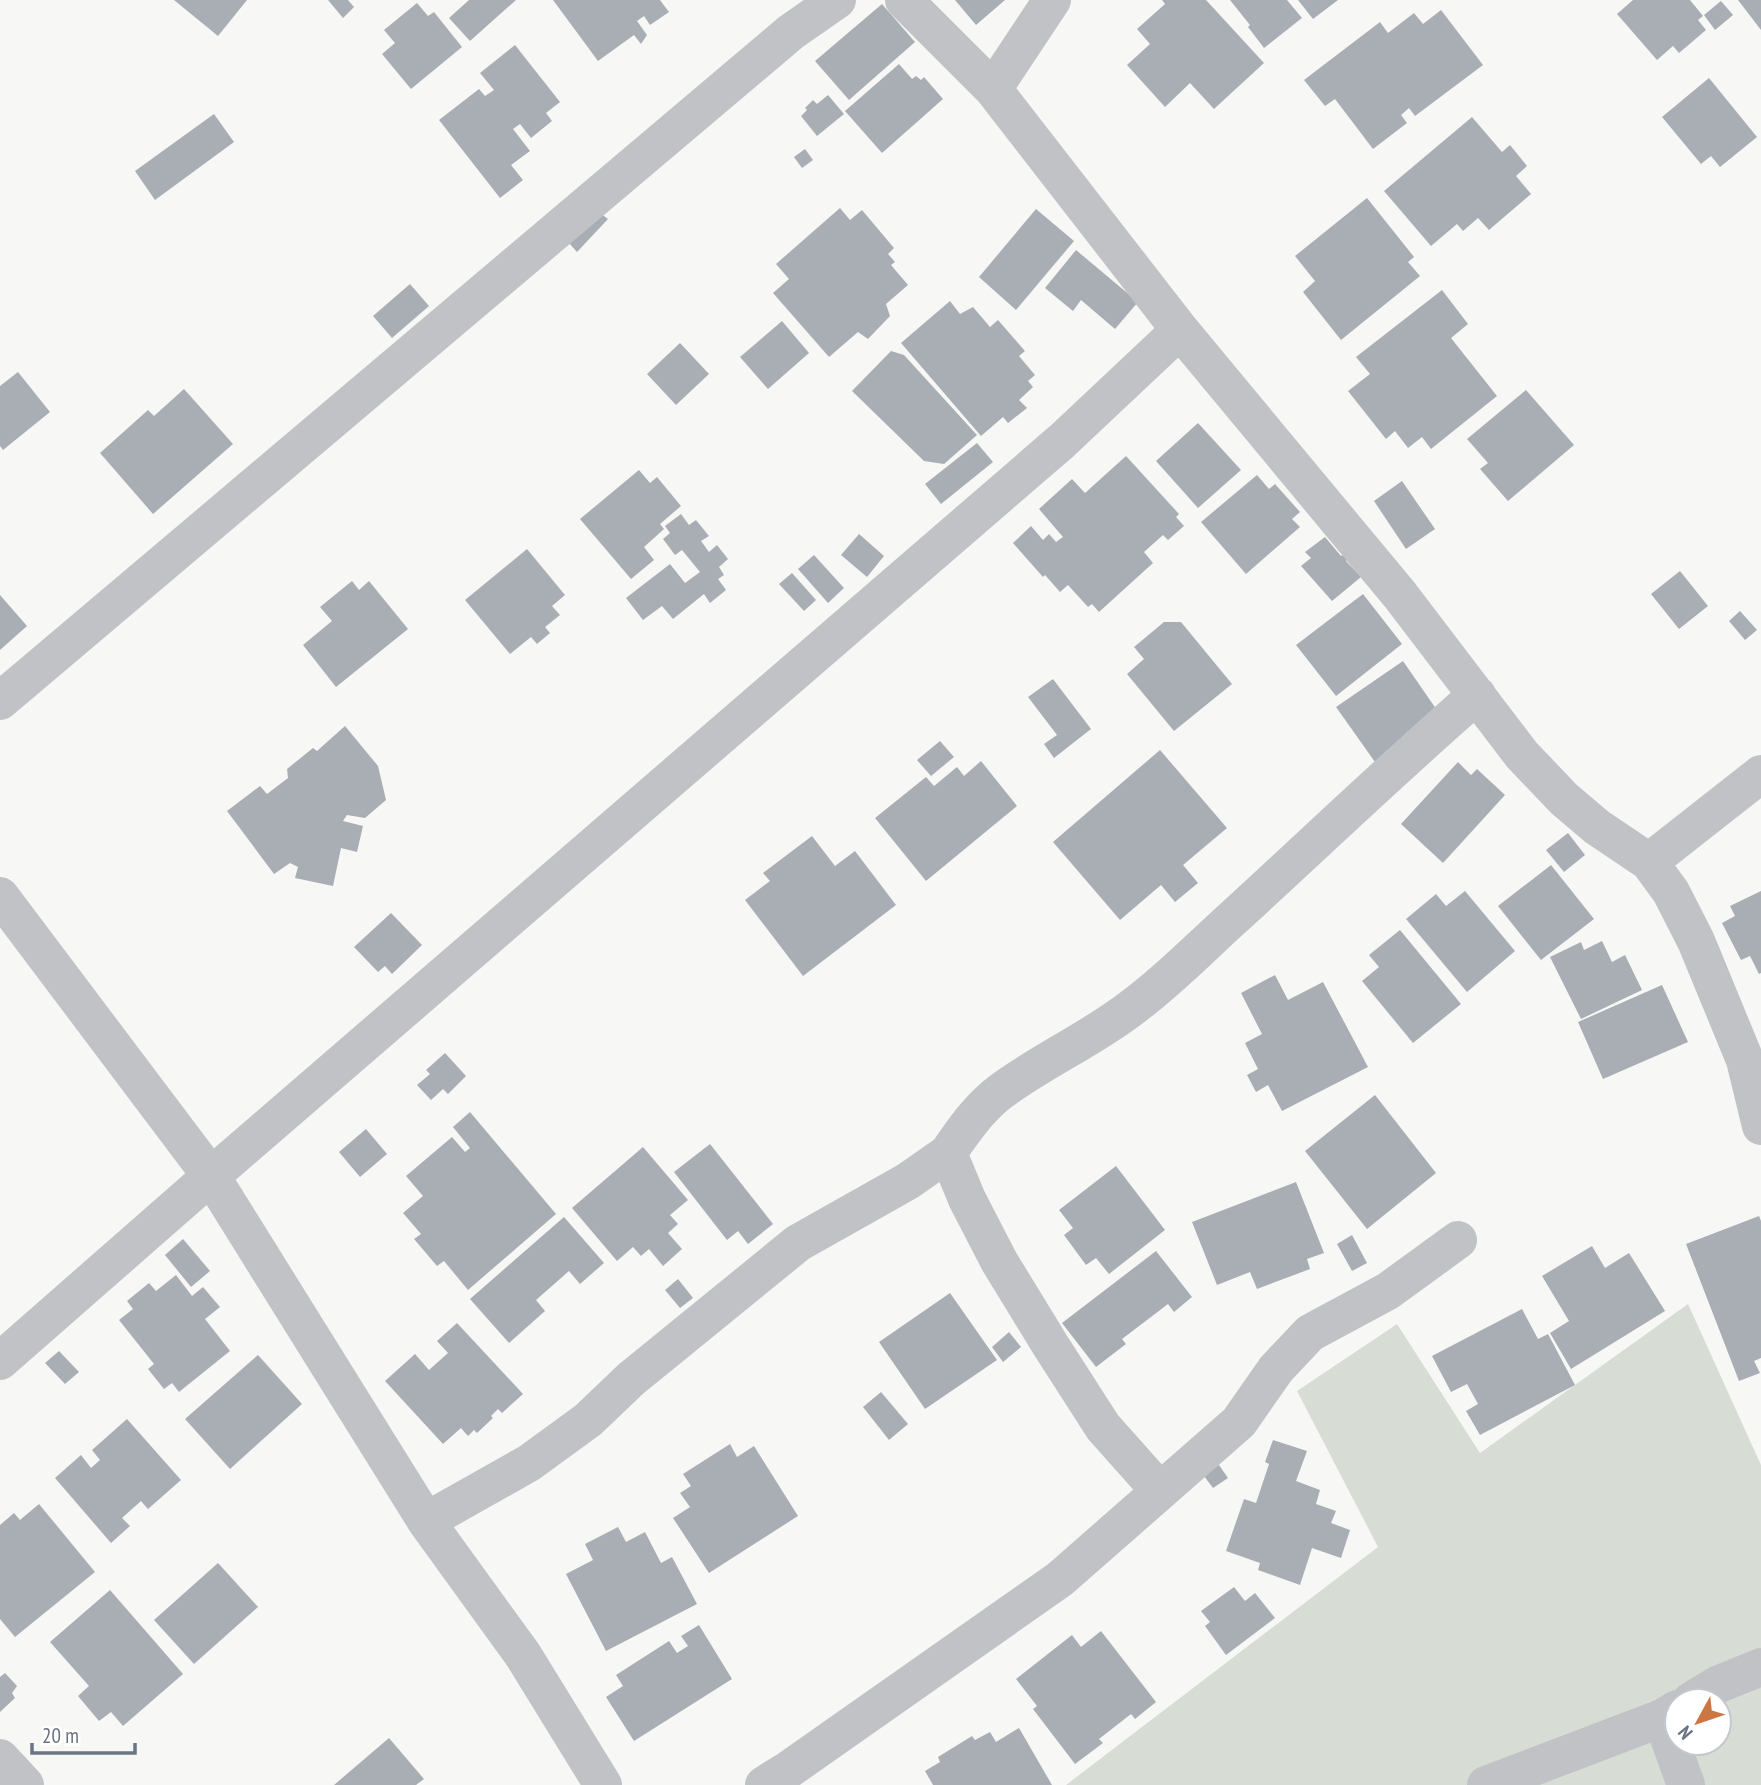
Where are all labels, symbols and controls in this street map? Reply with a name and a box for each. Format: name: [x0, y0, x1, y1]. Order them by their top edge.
north arrow: [1663, 1687, 1733, 1757]
scale bar: [32, 1712, 135, 1756]
text: N: [1672, 1721, 1697, 1745]
text: 20 m: [42, 1722, 79, 1749]

